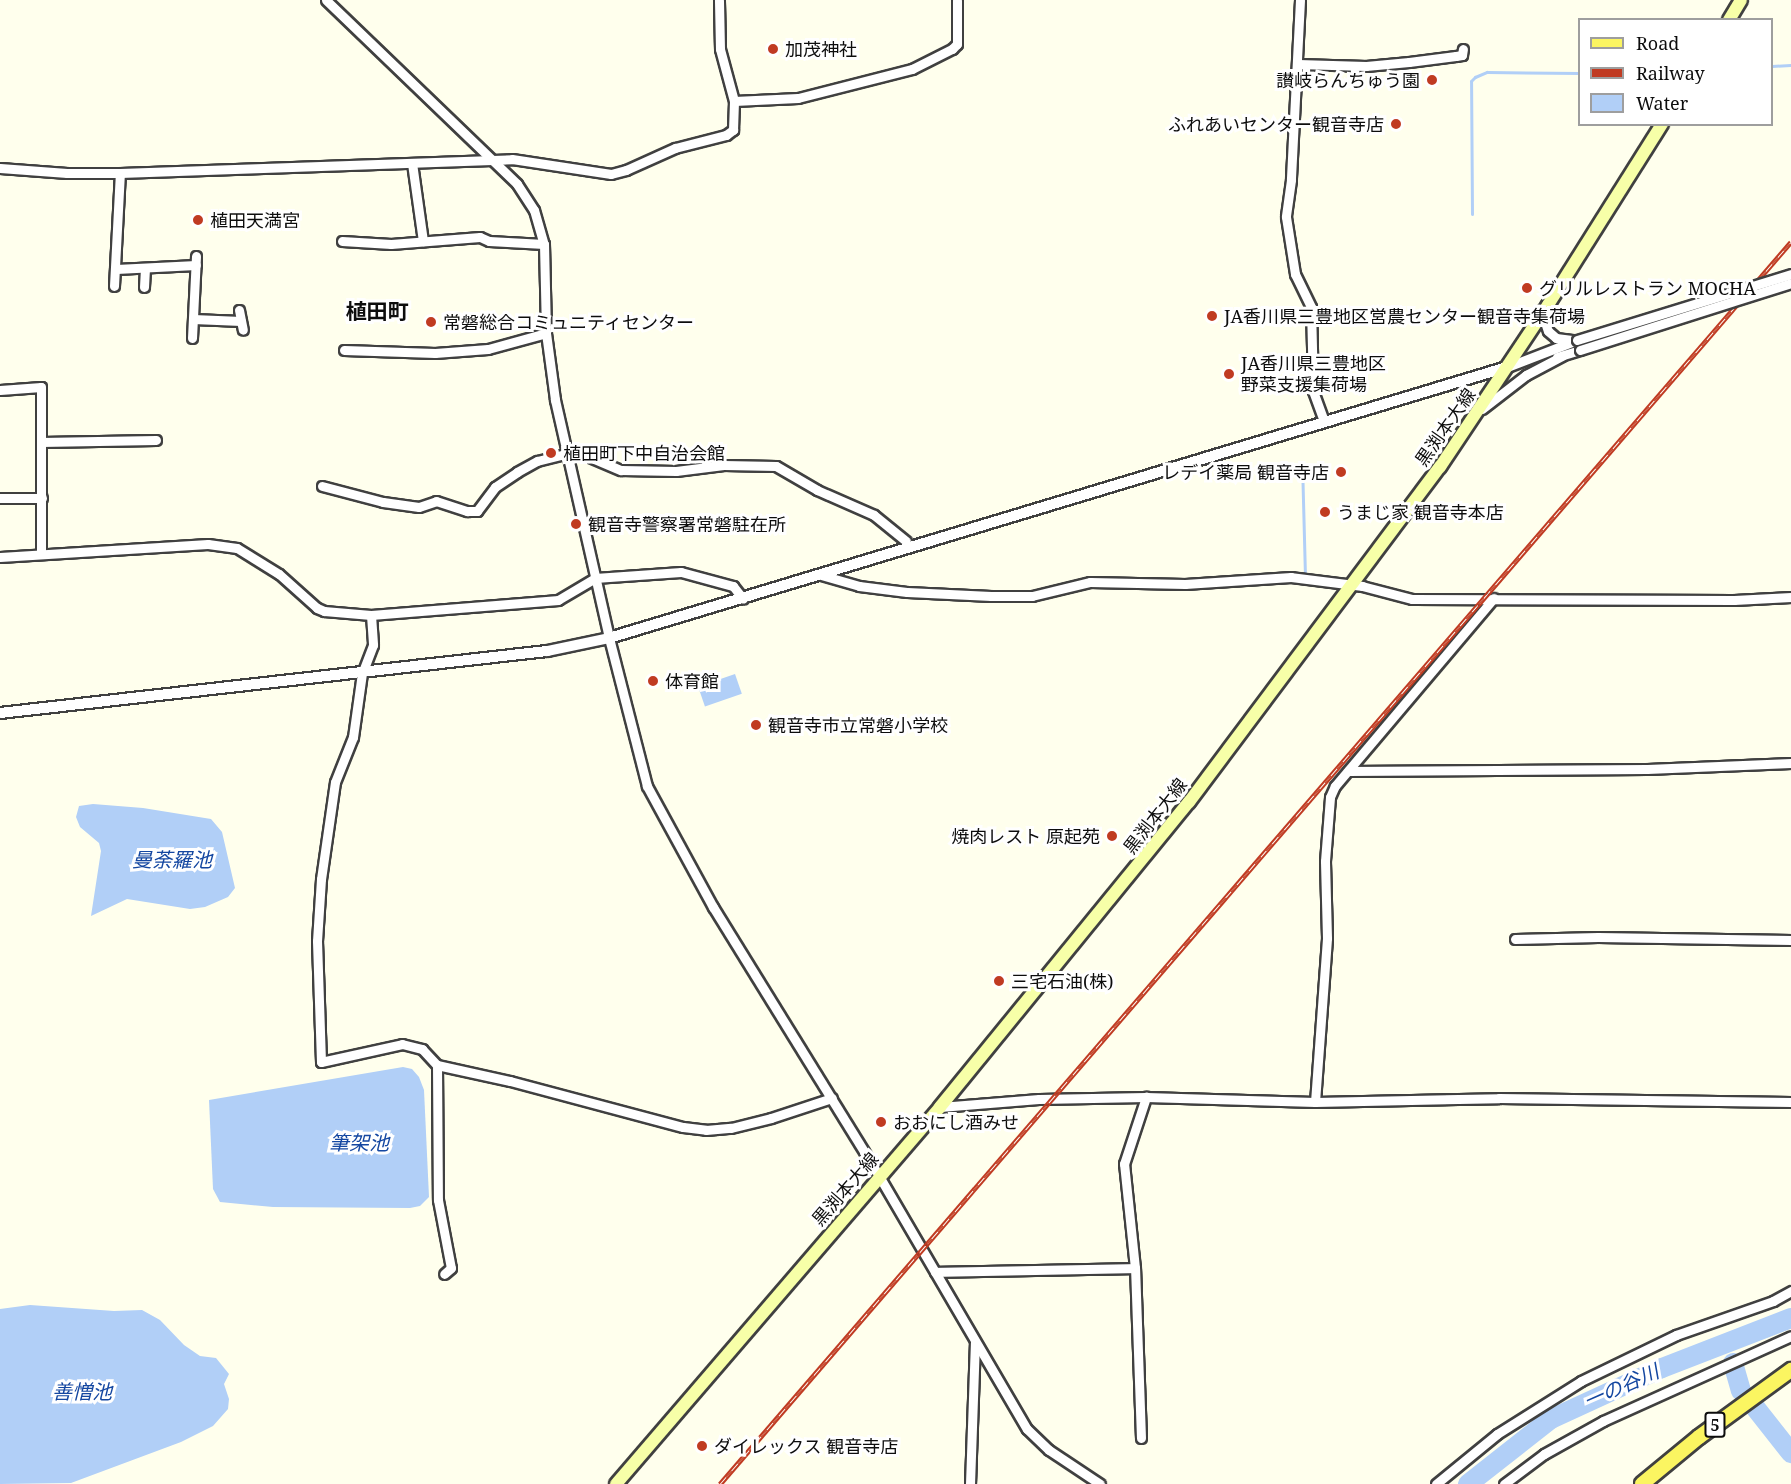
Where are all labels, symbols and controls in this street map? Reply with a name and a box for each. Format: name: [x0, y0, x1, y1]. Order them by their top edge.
legend: [1578, 18, 1773, 126]
text: Road: [1636, 31, 1679, 55]
place label: 加茂神社: [785, 38, 857, 60]
marker: 加茂神社: [766, 42, 780, 56]
text: Railway: [1636, 61, 1705, 85]
place label: 讃岐らんちゅう園: [1276, 69, 1420, 91]
marker: 讃岐らんちゅう園: [1425, 73, 1439, 87]
text: Water: [1636, 91, 1688, 115]
place label: ふれあいセンター観音寺店: [1168, 113, 1384, 135]
marker: ふれあいセンター観音寺店: [1389, 117, 1403, 131]
place label: 植田天満宮: [210, 209, 300, 231]
marker: 植田天満宮: [191, 213, 205, 227]
place label: グリルレストラン MOCHA: [1539, 277, 1756, 299]
marker: グリルレストラン MOCHA: [1520, 281, 1534, 295]
district label: 植田町: [346, 298, 408, 324]
place label: JA香川県三豊地区営農センター観音寺集荷場: [1224, 305, 1585, 327]
marker: JA香川県三豊地区営農センター観音寺集荷場: [1205, 309, 1219, 323]
place label: 常磐総合コミュニティセンター: [443, 311, 695, 333]
marker: 常磐総合コミュニティセンター: [424, 315, 438, 329]
place label: JA香川県三豊地区 野菜支援集荷場: [1241, 353, 1386, 395]
marker: JA香川県三豊地区 野菜支援集荷場: [1222, 367, 1236, 381]
street label: 黒渕本大線: [1410, 384, 1480, 470]
place label: 植田町下中自治会館: [563, 442, 725, 464]
marker: 植田町下中自治会館: [544, 446, 558, 460]
place label: レデイ薬局 観音寺店: [1162, 461, 1329, 483]
marker: レデイ薬局 観音寺店: [1334, 465, 1348, 479]
place label: うまじ家 観音寺本店: [1337, 501, 1504, 523]
marker: うまじ家 観音寺本店: [1318, 505, 1332, 519]
place label: 観音寺警察署常磐駐在所: [588, 513, 786, 535]
marker: 観音寺警察署常磐駐在所: [569, 517, 583, 531]
place label: 体育館: [665, 670, 719, 692]
marker: 体育館: [646, 674, 660, 688]
place label: 観音寺市立常磐小学校: [768, 714, 948, 736]
marker: 観音寺市立常磐小学校: [749, 718, 763, 732]
street label: 黒渕本大線: [1119, 774, 1191, 858]
place label: 焼肉レスト 原起苑: [951, 825, 1100, 847]
marker: 焼肉レスト 原起苑: [1105, 829, 1119, 843]
water label: 曼荼羅池: [132, 847, 212, 871]
place label: 三宅石油(株): [1011, 970, 1113, 992]
marker: 三宅石油(株): [992, 974, 1006, 988]
place label: おおにし酒みせ: [893, 1111, 1019, 1133]
marker: おおにし酒みせ: [874, 1115, 888, 1129]
water label: 筆架池: [329, 1130, 389, 1154]
street label: 黒渕本大線: [807, 1148, 883, 1230]
water label: 一の谷川: [1580, 1359, 1662, 1413]
water label: 善憎池: [52, 1379, 112, 1403]
road number: 5: [1703, 1412, 1727, 1438]
place label: ダイレックス 観音寺店: [714, 1435, 899, 1457]
marker: ダイレックス 観音寺店: [695, 1439, 709, 1453]

